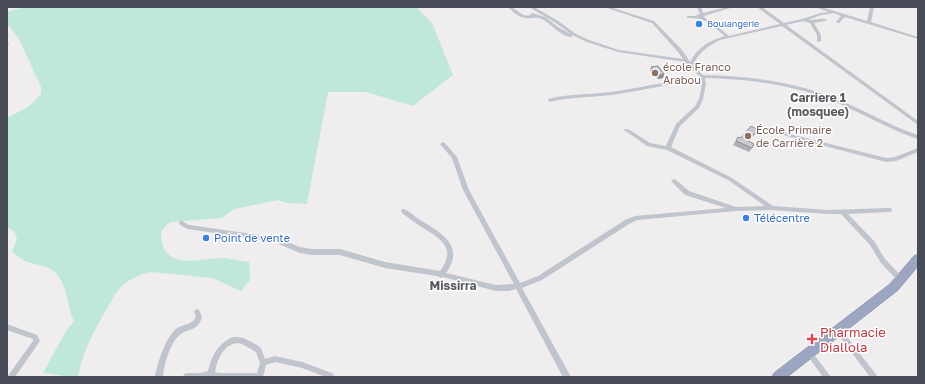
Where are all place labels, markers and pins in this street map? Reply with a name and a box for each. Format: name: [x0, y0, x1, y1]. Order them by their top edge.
place label: Boulangerie: [707, 18, 759, 29]
marker: Boulangerie: [694, 19, 704, 29]
place label: école Franco Arabou: [663, 60, 731, 86]
marker: école Franco Arabou: [650, 68, 660, 78]
place label: École Primaire de Carrière 2: [756, 123, 832, 149]
marker: École Primaire de Carrière 2: [743, 131, 753, 141]
place label: Télécentre: [754, 211, 810, 224]
marker: Télécentre: [741, 213, 751, 223]
place label: Point de vente: [214, 231, 290, 244]
marker: Point de vente: [201, 233, 211, 243]
place label: Pharmacie Diallola: [820, 324, 886, 355]
marker: Pharmacie Diallola: [807, 334, 817, 344]

